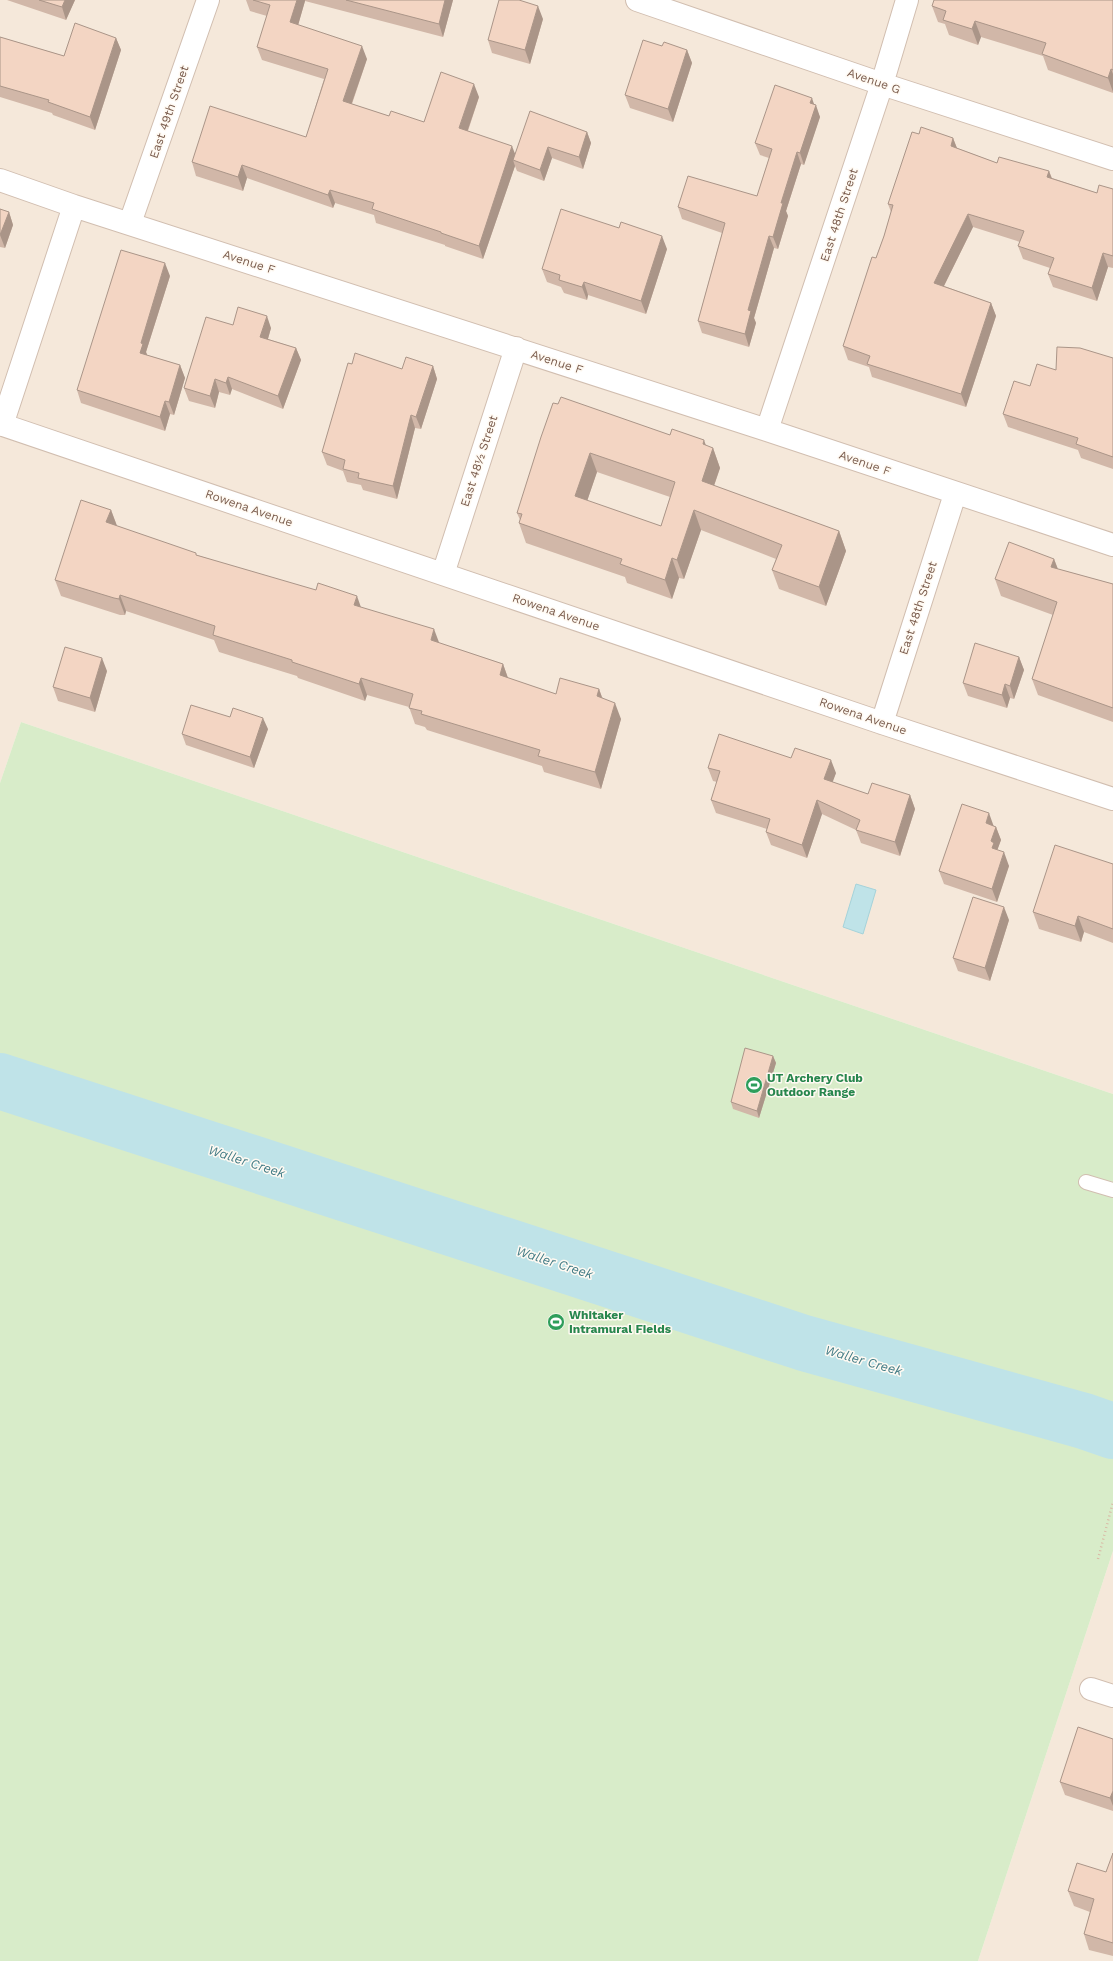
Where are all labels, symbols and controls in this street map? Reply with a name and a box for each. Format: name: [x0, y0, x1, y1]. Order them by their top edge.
street label: East 49th Street: [147, 64, 191, 160]
street label: Avenue G: [846, 65, 902, 97]
street label: East 48th Street: [817, 167, 861, 263]
street label: Avenue F: [221, 247, 277, 277]
street label: Avenue F: [529, 347, 585, 377]
street label: East 48½ Street: [458, 414, 500, 508]
street label: Avenue F: [837, 448, 893, 478]
street label: Rowena Avenue: [203, 486, 295, 530]
street label: East 48th Street: [896, 560, 940, 656]
street label: Rowena Avenue: [510, 590, 602, 634]
street label: Rowena Avenue: [817, 694, 909, 738]
place label: UT Archery Club Outdoor Range: [767, 1071, 863, 1099]
sports icon: UT Archery Club Outdoor Range: [744, 1075, 764, 1095]
water label: Waller Creek: [207, 1142, 288, 1181]
water label: Waller Creek: [515, 1243, 596, 1282]
place label: Whitaker Intramural Fields: [569, 1308, 672, 1336]
sports icon: Whitaker Intramural Fields: [546, 1312, 566, 1332]
water label: Waller Creek: [824, 1342, 905, 1379]

